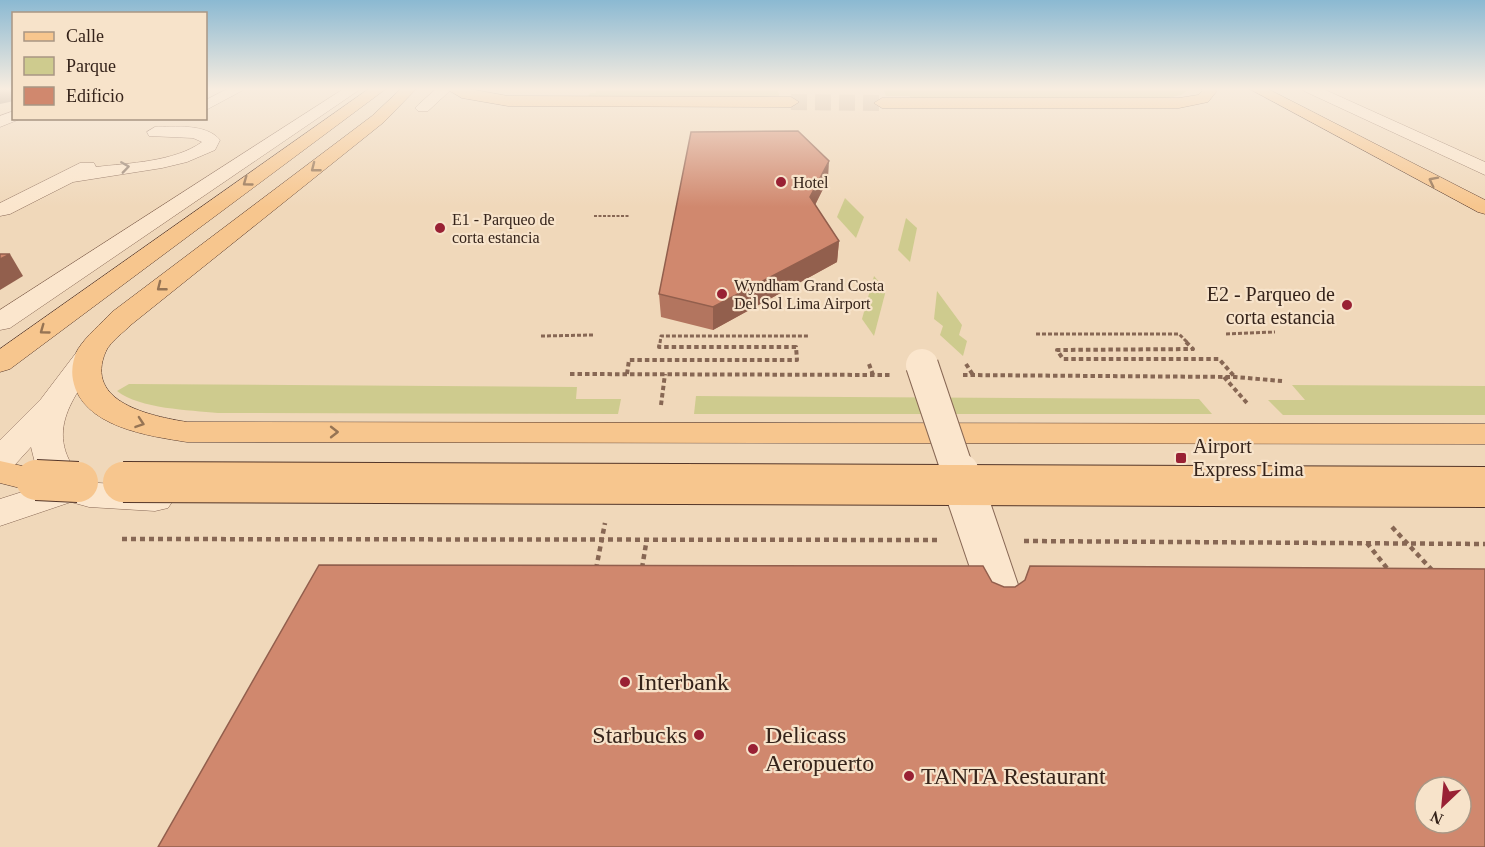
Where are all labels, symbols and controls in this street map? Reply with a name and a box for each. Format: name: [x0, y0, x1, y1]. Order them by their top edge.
legend: [12, 12, 207, 120]
text: Calle: [66, 26, 104, 46]
text: Parque: [66, 56, 116, 76]
text: Edificio: [66, 86, 124, 106]
one-way arrow: [311, 160, 322, 171]
one-way arrow: [120, 161, 129, 174]
place label: Hotel: [793, 174, 829, 191]
one-way arrow: [242, 175, 253, 186]
marker: Hotel: [774, 175, 788, 189]
one-way arrow: [1428, 176, 1439, 188]
place label: E1 - Parqueo de corta estancia: [452, 211, 555, 246]
marker: E1 - Parqueo de corta estancia: [433, 221, 447, 235]
place label: Wyndham Grand Costa Del Sol Lima Airport: [734, 277, 884, 313]
one-way arrow: [157, 280, 168, 291]
place label: E2 - Parqueo de corta estancia: [1207, 283, 1335, 328]
marker: Wyndham Grand Costa Del Sol Lima Airport: [715, 287, 729, 301]
marker: E2 - Parqueo de corta estancia: [1340, 298, 1354, 312]
one-way arrow: [39, 323, 50, 334]
one-way arrow: [134, 415, 145, 428]
one-way arrow: [329, 426, 338, 438]
place label: Airport Express Lima: [1193, 435, 1304, 481]
marker: Airport Express Lima: [1174, 451, 1188, 465]
place label: Interbank: [637, 669, 729, 695]
marker: Interbank: [618, 675, 632, 689]
place label: Starbucks: [592, 722, 687, 748]
place label: Delicass Aeropuerto: [765, 722, 874, 776]
marker: Starbucks: [692, 728, 706, 742]
marker: Delicass Aeropuerto: [746, 742, 760, 756]
place label: TANTA Restaurant: [921, 763, 1106, 789]
marker: TANTA Restaurant: [902, 769, 916, 783]
north arrow: [1413, 775, 1473, 835]
text: N: [1427, 808, 1446, 828]

